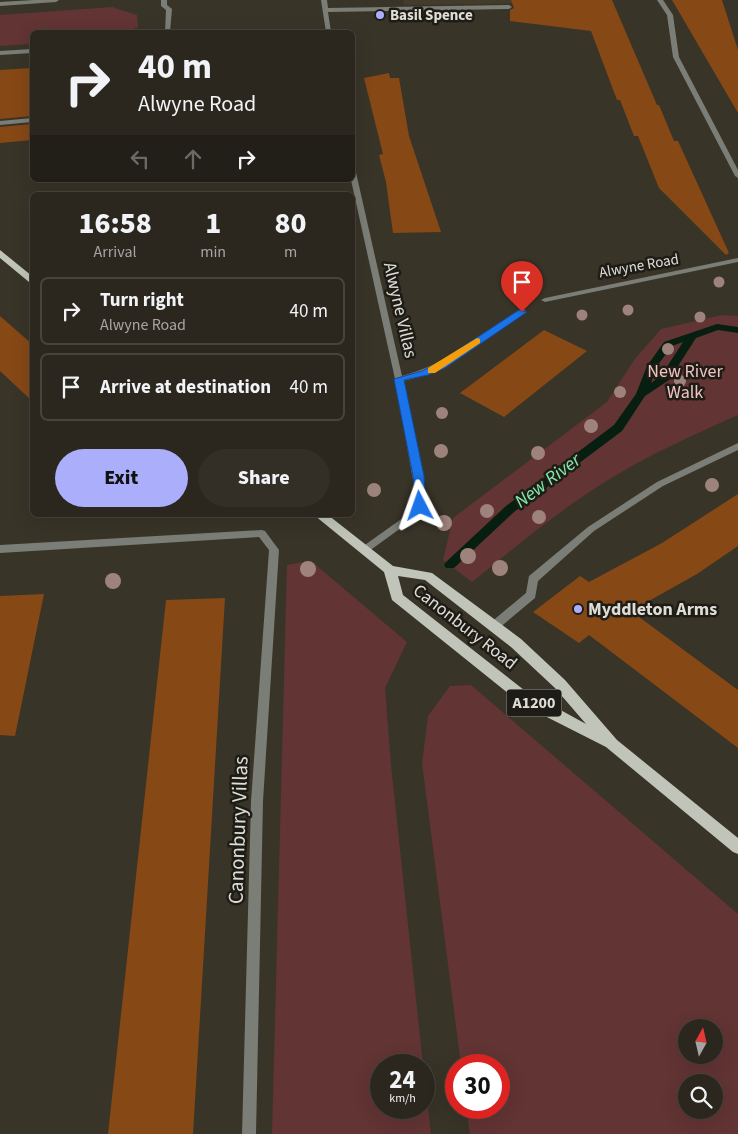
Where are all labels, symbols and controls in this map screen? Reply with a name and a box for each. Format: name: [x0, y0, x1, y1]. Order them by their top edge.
place label: Basil Spence: [390, 5, 473, 26]
marker: Basil Spence: [374, 9, 386, 21]
text: 40 m: [138, 42, 212, 92]
icon: right: [55, 50, 120, 115]
text: Alwyne Road: [138, 88, 256, 120]
icon: left: [126, 145, 154, 173]
icon: ahead: [179, 145, 207, 173]
icon: right: [232, 145, 260, 173]
text: 16:58: [78, 202, 152, 245]
text: 1: [205, 202, 221, 245]
text: 80: [275, 202, 307, 245]
text: Arrival: [94, 241, 137, 263]
text: min: [200, 241, 226, 263]
text: m: [284, 241, 297, 263]
street label: Alwyne Road: [597, 249, 681, 283]
street label: Alwyne Villas: [377, 260, 423, 360]
pin: [501, 261, 543, 312]
icon: arrive: [508, 268, 536, 296]
text: Turn right: [100, 287, 184, 314]
icon: right: [57, 297, 85, 325]
text: 40 m: [290, 298, 328, 325]
text: Alwyne Road: [100, 314, 186, 336]
park label: New River Walk: [647, 359, 723, 405]
icon: arrive: [57, 373, 85, 401]
text: Arrive at destination: [100, 374, 271, 401]
text: 40 m: [290, 374, 328, 401]
water label: New River: [509, 446, 588, 515]
button: Exit: [55, 449, 188, 507]
button: Share: [198, 449, 330, 507]
position arrow: [393, 479, 445, 531]
street label: Canonbury Road: [408, 578, 522, 676]
place label: Myddleton Arms: [588, 597, 717, 622]
marker: Myddleton Arms: [572, 603, 584, 615]
road number: A1200: [506, 690, 562, 716]
street label: Canonbury Villas: [220, 755, 256, 904]
north arrow: [678, 1019, 722, 1064]
map controls: [678, 1019, 723, 1119]
speed limit sign: 30: [445, 1054, 510, 1119]
text: 24: [389, 1062, 416, 1098]
button: search: [678, 1074, 723, 1119]
text: km/h: [389, 1090, 416, 1107]

